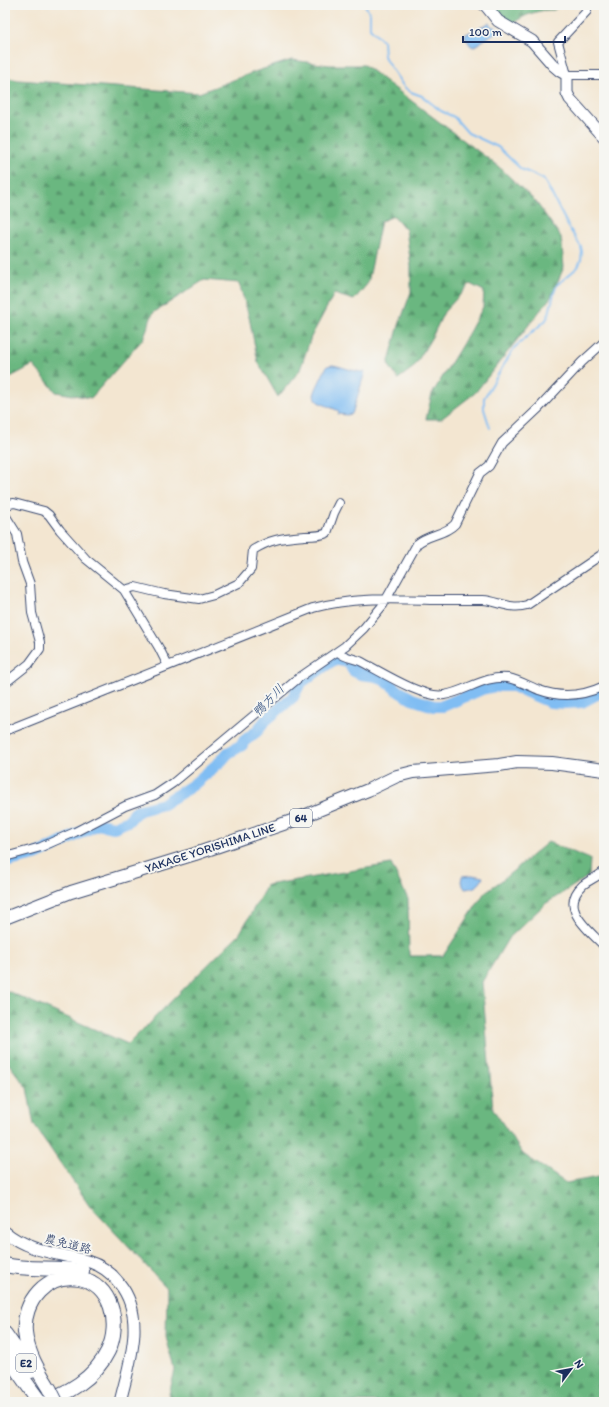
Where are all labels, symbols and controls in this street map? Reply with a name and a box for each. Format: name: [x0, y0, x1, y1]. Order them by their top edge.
scale bar: [463, 18, 565, 44]
text: 100 m: [469, 25, 502, 39]
water label: 鴨方川: [249, 681, 287, 720]
road number: 64: [290, 809, 312, 827]
street label: YAKAGE YORISHIMA LINE: [143, 820, 277, 876]
street label: 農免道路: [43, 1231, 93, 1257]
north arrow: [551, 1349, 591, 1389]
road number: E2: [16, 1354, 36, 1372]
text: N: [572, 1357, 587, 1371]

